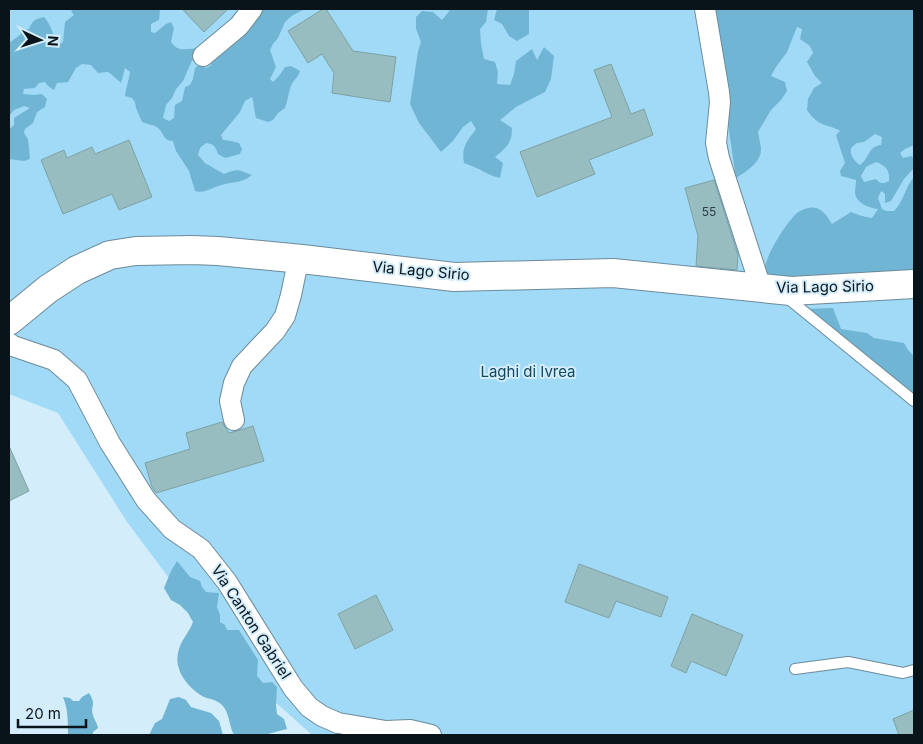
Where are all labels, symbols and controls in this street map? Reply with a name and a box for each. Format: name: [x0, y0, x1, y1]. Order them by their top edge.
north arrow: [15, 15, 65, 65]
text: N: [45, 35, 62, 47]
house number: 55: [702, 204, 716, 219]
street label: Via Lago Sirio: [372, 257, 471, 284]
street label: Via Lago Sirio: [776, 276, 874, 297]
park label: Laghi di Ivrea: [480, 362, 576, 381]
street label: Via Canton Gabriel: [207, 561, 295, 682]
scale bar: [18, 696, 85, 728]
text: 20 m: [25, 704, 61, 723]

